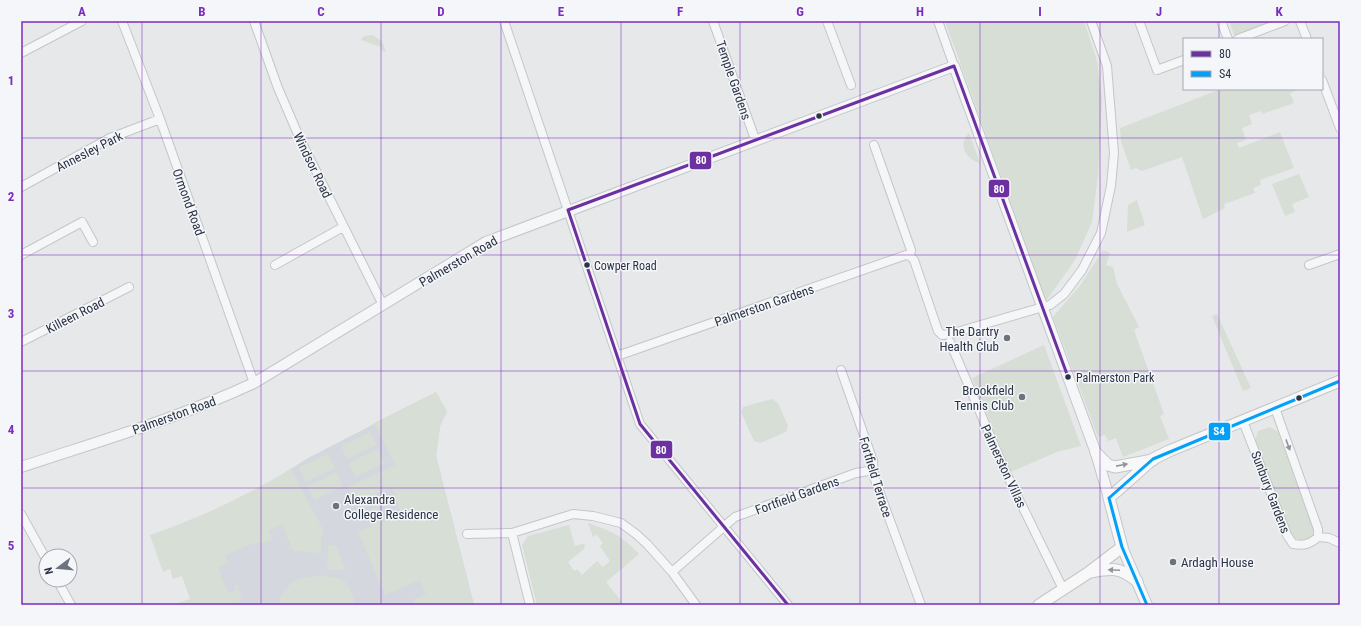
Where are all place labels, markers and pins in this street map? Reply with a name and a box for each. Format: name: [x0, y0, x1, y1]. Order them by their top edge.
unlabelled marker: [814, 111, 824, 121]
place label: Cowper Road: [594, 259, 657, 273]
marker: Cowper Road: [582, 260, 592, 270]
place label: The Dartry Health Club: [939, 324, 1000, 354]
marker: The Dartry Health Club: [1002, 333, 1012, 343]
place label: Palmerston Park: [1076, 371, 1155, 385]
marker: Palmerston Park: [1063, 372, 1073, 382]
place label: Brookfield Tennis Club: [954, 383, 1014, 413]
marker: Brookfield Tennis Club: [1017, 392, 1027, 402]
unlabelled marker: [1294, 393, 1304, 403]
place label: Alexandra College Residence: [344, 492, 438, 522]
marker: Alexandra College Residence: [331, 501, 341, 511]
place label: Ardagh House: [1181, 555, 1254, 570]
marker: Ardagh House: [1168, 557, 1178, 567]

